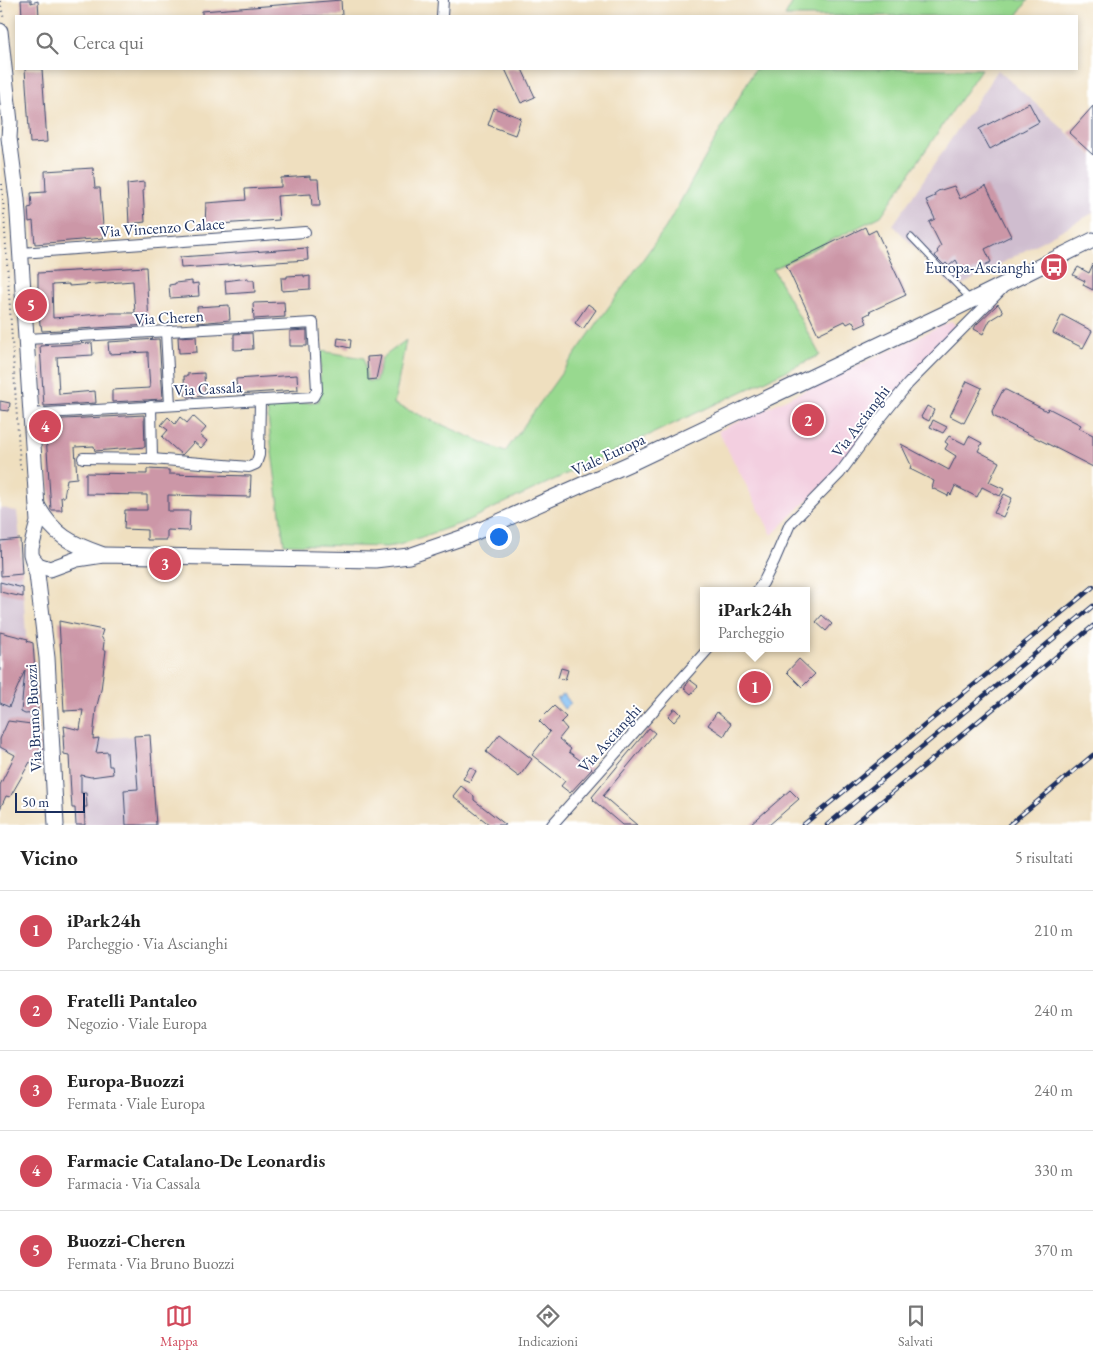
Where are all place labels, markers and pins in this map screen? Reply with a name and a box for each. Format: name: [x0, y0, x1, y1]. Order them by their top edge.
bus stop icon: Europa-Ascianghi: [1039, 252, 1069, 282]
place label: Europa-Ascianghi: [925, 257, 1035, 278]
pin: 5: [15, 286, 47, 324]
pin: 2: [792, 401, 824, 439]
pin: 4: [29, 407, 61, 445]
pin: 3: [149, 545, 181, 583]
pin: 1: [739, 668, 771, 706]

